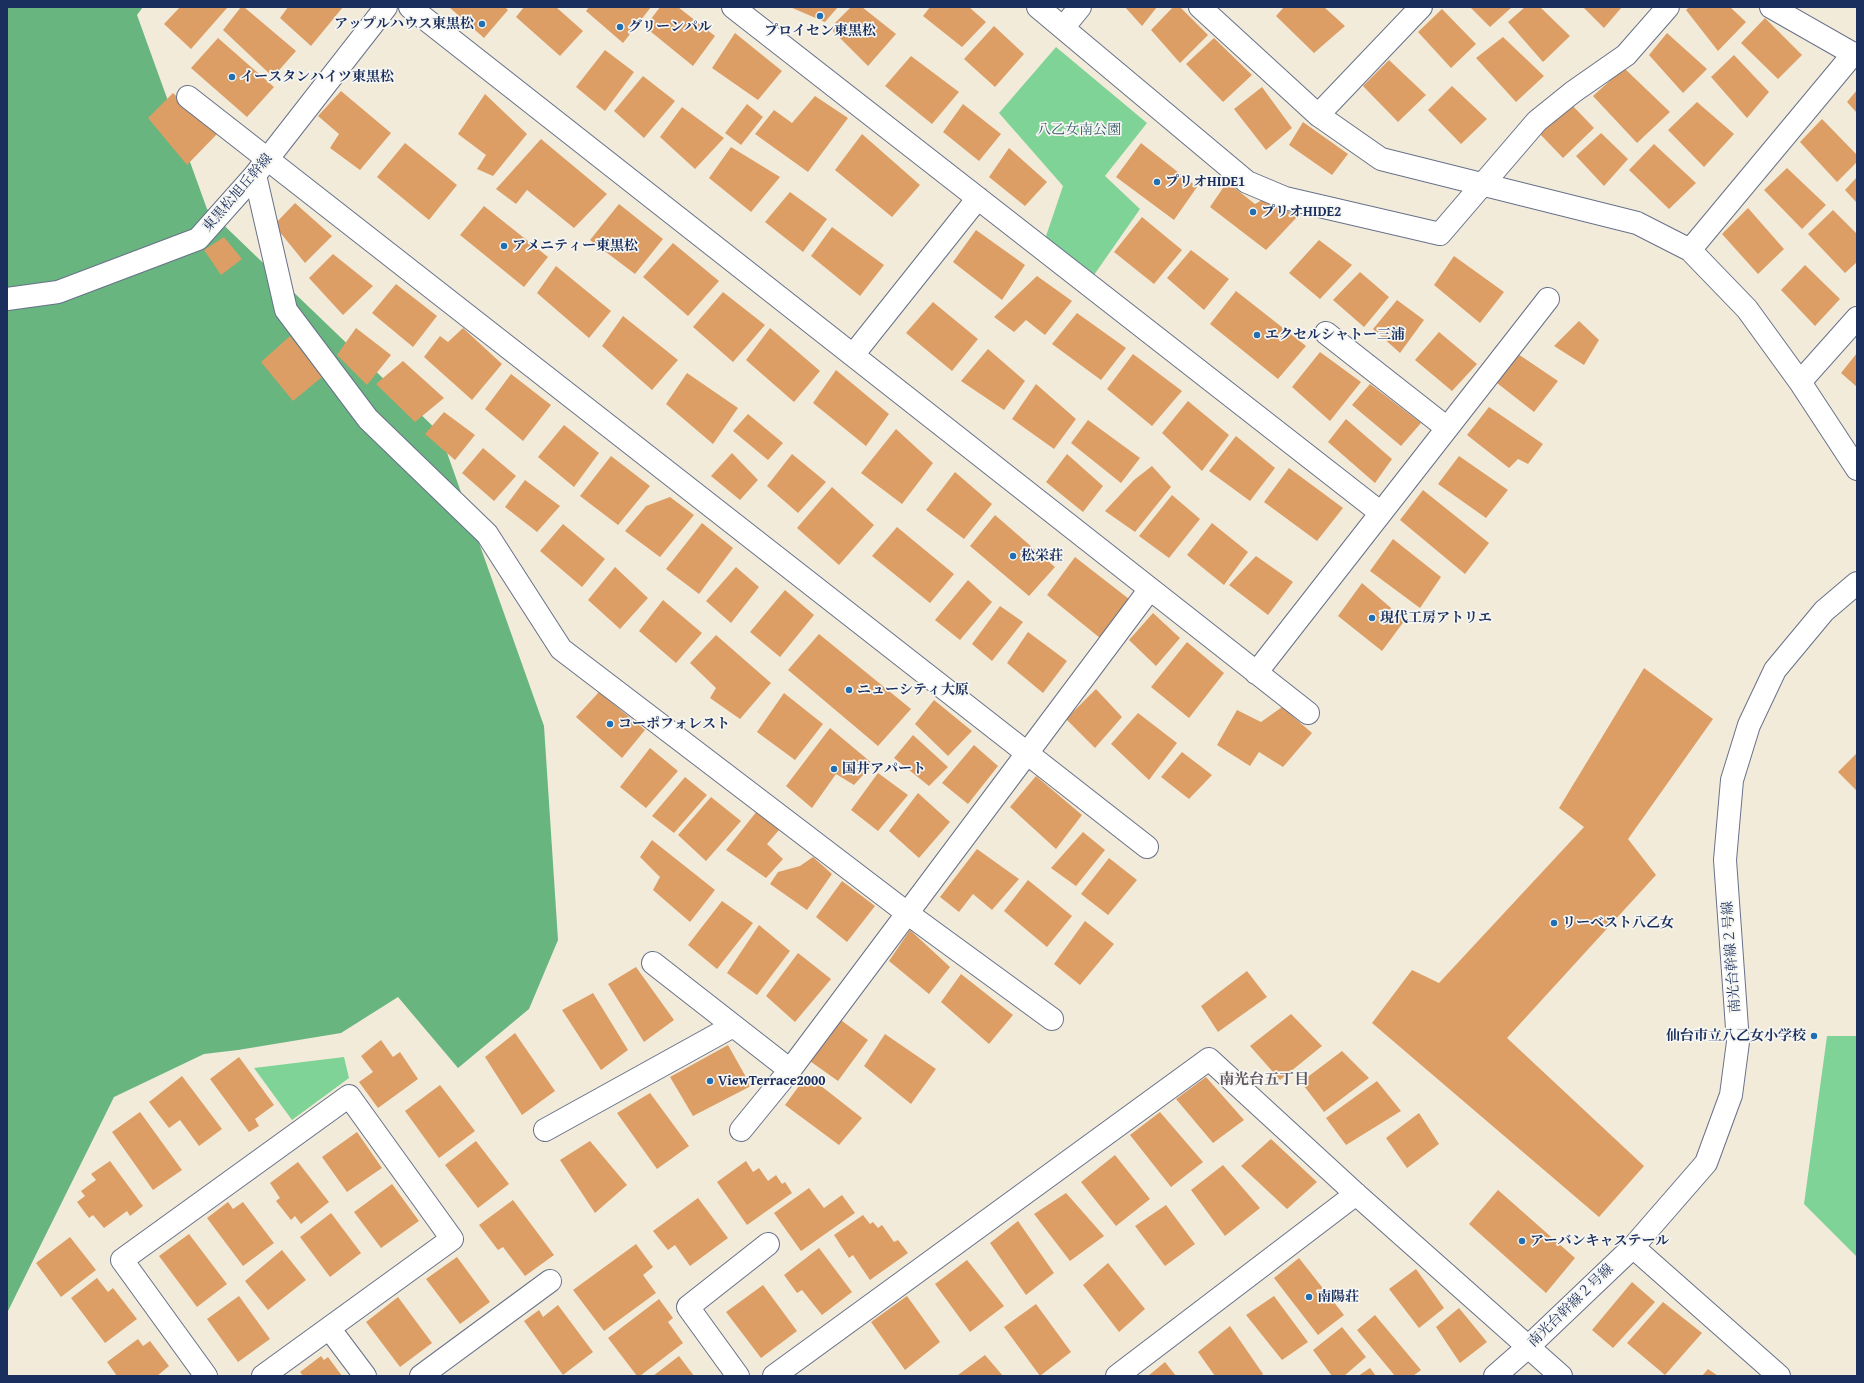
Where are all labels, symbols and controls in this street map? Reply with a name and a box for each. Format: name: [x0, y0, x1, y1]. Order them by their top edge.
marker: プロイセン東黒松: [815, 11, 825, 21]
place label: アップルハウス東黒松: [334, 16, 474, 32]
marker: アップルハウス東黒松: [477, 19, 487, 29]
place label: グリーンパル: [628, 19, 712, 35]
marker: グリーンパル: [615, 22, 625, 32]
place label: プロイセン東黒松: [764, 23, 876, 39]
place label: イースタンハイツ東黒松: [240, 69, 394, 85]
marker: イースタンハイツ東黒松: [227, 72, 237, 82]
park label: 八乙女南公園: [1037, 122, 1121, 138]
street label: 東黒松旭丘幹線: [200, 151, 276, 235]
place label: プリオHIDE1: [1165, 174, 1245, 190]
marker: プリオHIDE1: [1152, 177, 1162, 187]
place label: プリオHIDE2: [1261, 204, 1341, 220]
marker: プリオHIDE2: [1248, 207, 1258, 217]
place label: アメニティー東黒松: [512, 238, 638, 254]
marker: アメニティー東黒松: [499, 241, 509, 251]
place label: エクセルシャトー三浦: [1265, 327, 1405, 343]
marker: エクセルシャトー三浦: [1252, 330, 1262, 340]
place label: 松栄荘: [1021, 548, 1063, 564]
marker: 松栄荘: [1008, 551, 1018, 561]
place label: 現代工房アトリエ: [1380, 610, 1492, 626]
marker: 現代工房アトリエ: [1367, 613, 1377, 623]
place label: ニューシティ大原: [857, 682, 969, 698]
marker: ニューシティ大原: [844, 685, 854, 695]
place label: コーポフォレスト: [618, 716, 730, 732]
marker: コーポフォレスト: [605, 719, 615, 729]
place label: 国井アパート: [842, 761, 926, 777]
marker: 国井アパート: [829, 764, 839, 774]
street label: 南光台幹線２号線: [1720, 901, 1744, 1013]
place label: リーベスト八乙女: [1562, 915, 1674, 931]
marker: リーベスト八乙女: [1549, 918, 1559, 928]
place label: 仙台市立八乙女小学校: [1666, 1028, 1806, 1044]
marker: 仙台市立八乙女小学校: [1809, 1031, 1819, 1041]
district label: 南光台五丁目: [1219, 1071, 1309, 1089]
place label: ViewTerrace2000: [718, 1073, 826, 1089]
marker: ViewTerrace2000: [705, 1076, 715, 1086]
place label: アーバンキャステール: [1530, 1233, 1670, 1249]
marker: アーバンキャステール: [1517, 1236, 1527, 1246]
street label: 南光台幹線２号線: [1525, 1261, 1617, 1351]
place label: 南陽荘: [1317, 1289, 1359, 1305]
marker: 南陽荘: [1304, 1292, 1314, 1302]

